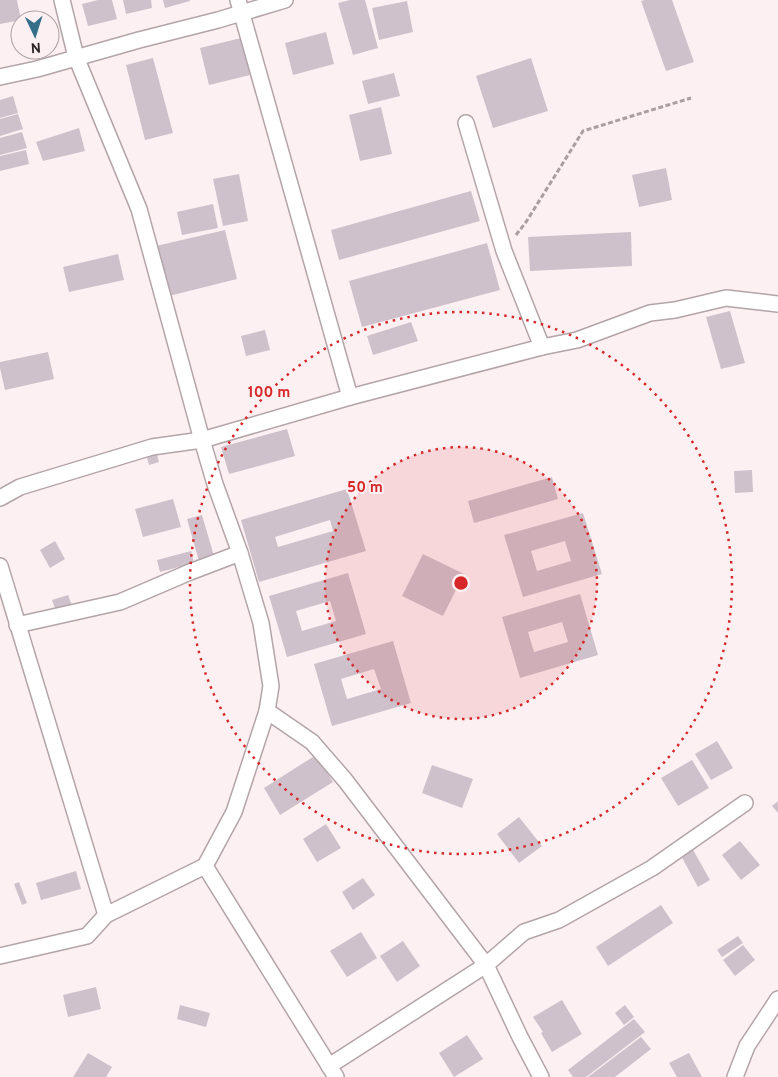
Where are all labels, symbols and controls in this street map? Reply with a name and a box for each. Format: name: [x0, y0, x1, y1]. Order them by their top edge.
north arrow: [10, 10, 60, 60]
text: N: [30, 38, 41, 55]
text: 100 m: [248, 384, 290, 403]
text: 50 m: [347, 479, 383, 498]
centre of rings: [452, 574, 470, 592]

